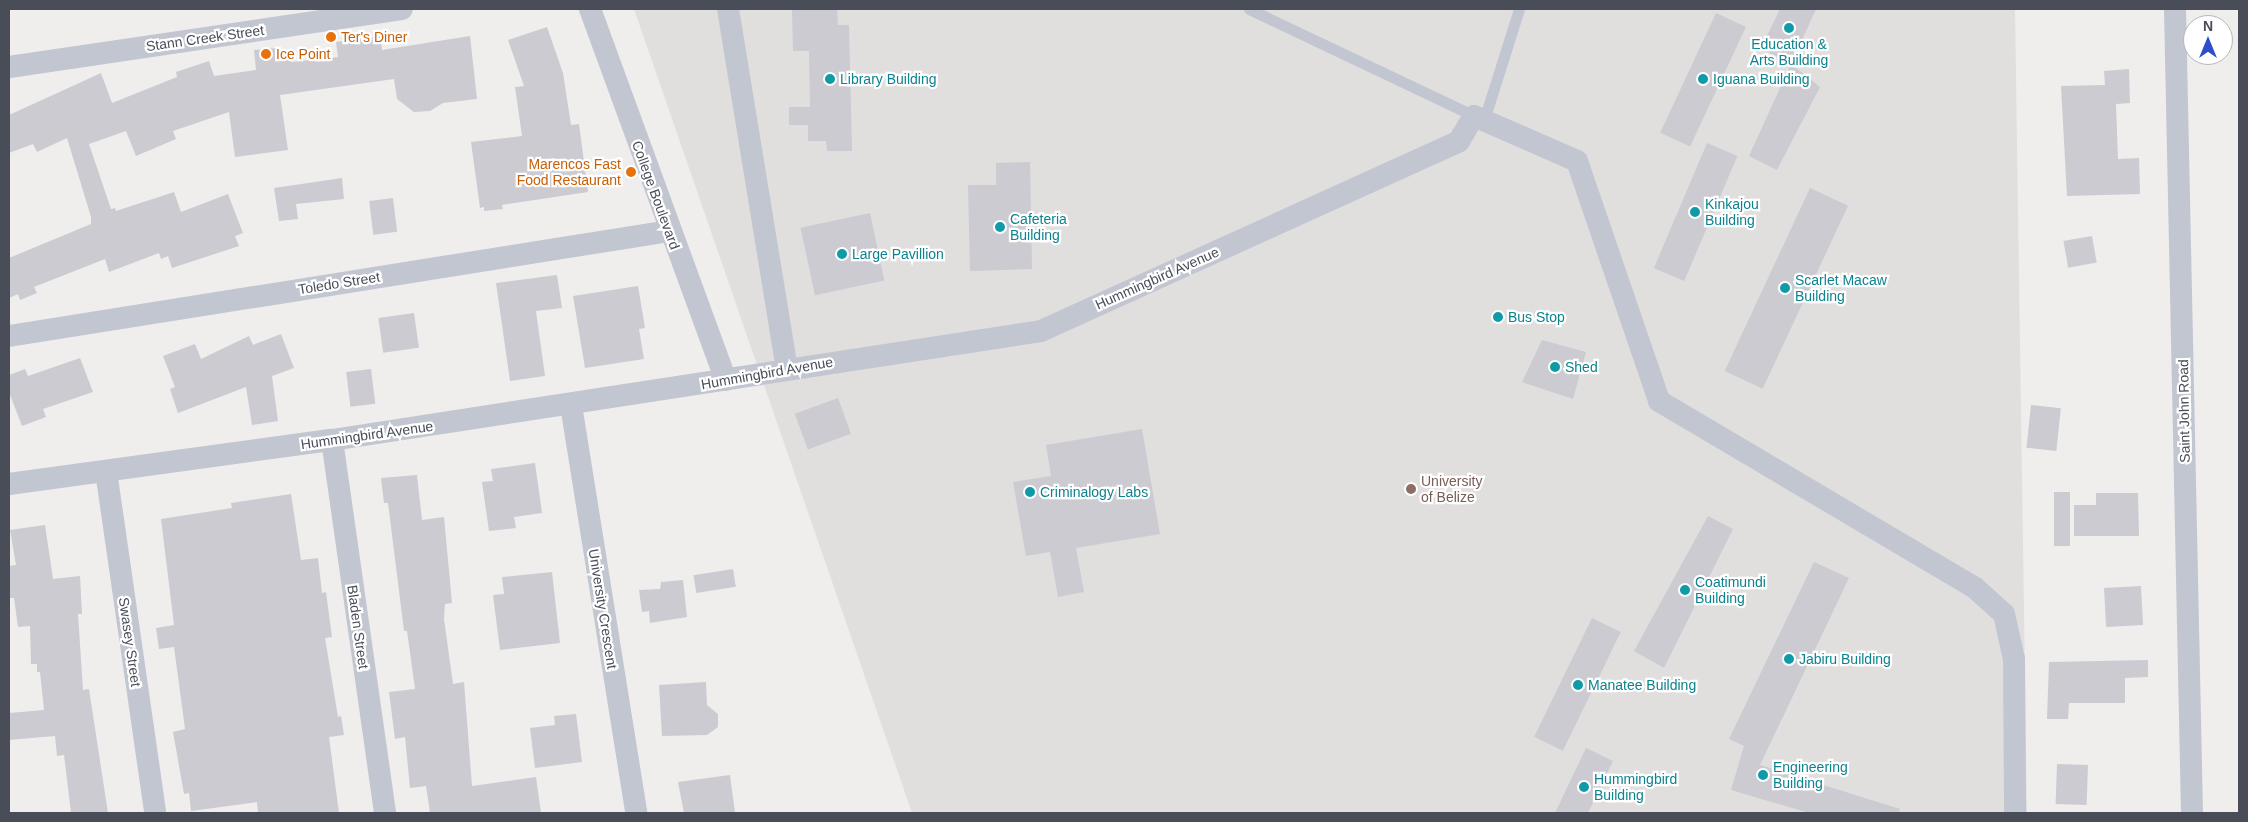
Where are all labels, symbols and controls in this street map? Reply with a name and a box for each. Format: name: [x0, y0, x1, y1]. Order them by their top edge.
north arrow: [2183, 15, 2233, 65]
text: N: [2203, 18, 2213, 34]
street label: Stann Creek Street: [145, 21, 265, 55]
marker: Education & Arts Building: [1783, 22, 1795, 34]
place label: Ter's Diner: [341, 29, 407, 45]
marker: Ter's Diner: [325, 31, 337, 43]
place label: Education & Arts Building: [1750, 36, 1828, 68]
place label: Ice Point: [276, 46, 330, 62]
marker: Ice Point: [260, 48, 272, 60]
place label: Library Building: [840, 71, 936, 87]
place label: Iguana Building: [1713, 71, 1810, 87]
marker: Library Building: [824, 73, 836, 85]
marker: Iguana Building: [1697, 73, 1709, 85]
street label: College Boulevard: [629, 138, 683, 252]
place label: Marencos Fast Food Restaurant: [517, 156, 621, 188]
marker: Marencos Fast Food Restaurant: [625, 166, 637, 178]
place label: Kinkajou Building: [1705, 196, 1759, 228]
marker: Kinkajou Building: [1689, 206, 1701, 218]
place label: Cafeteria Building: [1010, 211, 1067, 243]
marker: Cafeteria Building: [994, 221, 1006, 233]
street label: Hummingbird Avenue: [1092, 243, 1222, 313]
place label: Large Pavillion: [852, 246, 944, 262]
marker: Large Pavillion: [836, 248, 848, 260]
street label: Toledo Street: [297, 268, 381, 298]
place label: Scarlet Macaw Building: [1795, 272, 1887, 304]
marker: Scarlet Macaw Building: [1779, 282, 1791, 294]
place label: Bus Stop: [1508, 309, 1565, 325]
marker: Bus Stop: [1492, 311, 1504, 323]
street label: Hummingbird Avenue: [699, 353, 835, 393]
place label: Shed: [1565, 359, 1598, 375]
street label: Saint John Road: [2175, 359, 2193, 463]
marker: Shed: [1549, 361, 1561, 373]
street label: Hummingbird Avenue: [299, 417, 435, 453]
place label: University of Belize: [1421, 473, 1482, 506]
marker: University of Belize: [1405, 483, 1417, 495]
place label: Criminalogy Labs: [1040, 484, 1148, 500]
marker: Criminalogy Labs: [1024, 486, 1036, 498]
street label: University Crescent: [585, 548, 621, 670]
place label: Coatimundi Building: [1695, 574, 1766, 606]
street label: Bladen Street: [344, 584, 372, 670]
marker: Coatimundi Building: [1679, 584, 1691, 596]
street label: Swasey Street: [115, 596, 145, 688]
place label: Jabiru Building: [1799, 651, 1891, 667]
marker: Jabiru Building: [1783, 653, 1795, 665]
place label: Manatee Building: [1588, 677, 1696, 693]
marker: Manatee Building: [1572, 679, 1584, 691]
place label: Engineering Building: [1773, 759, 1848, 792]
marker: Engineering Building: [1757, 769, 1769, 781]
place label: Hummingbird Building: [1594, 771, 1677, 804]
marker: Hummingbird Building: [1578, 781, 1590, 793]

